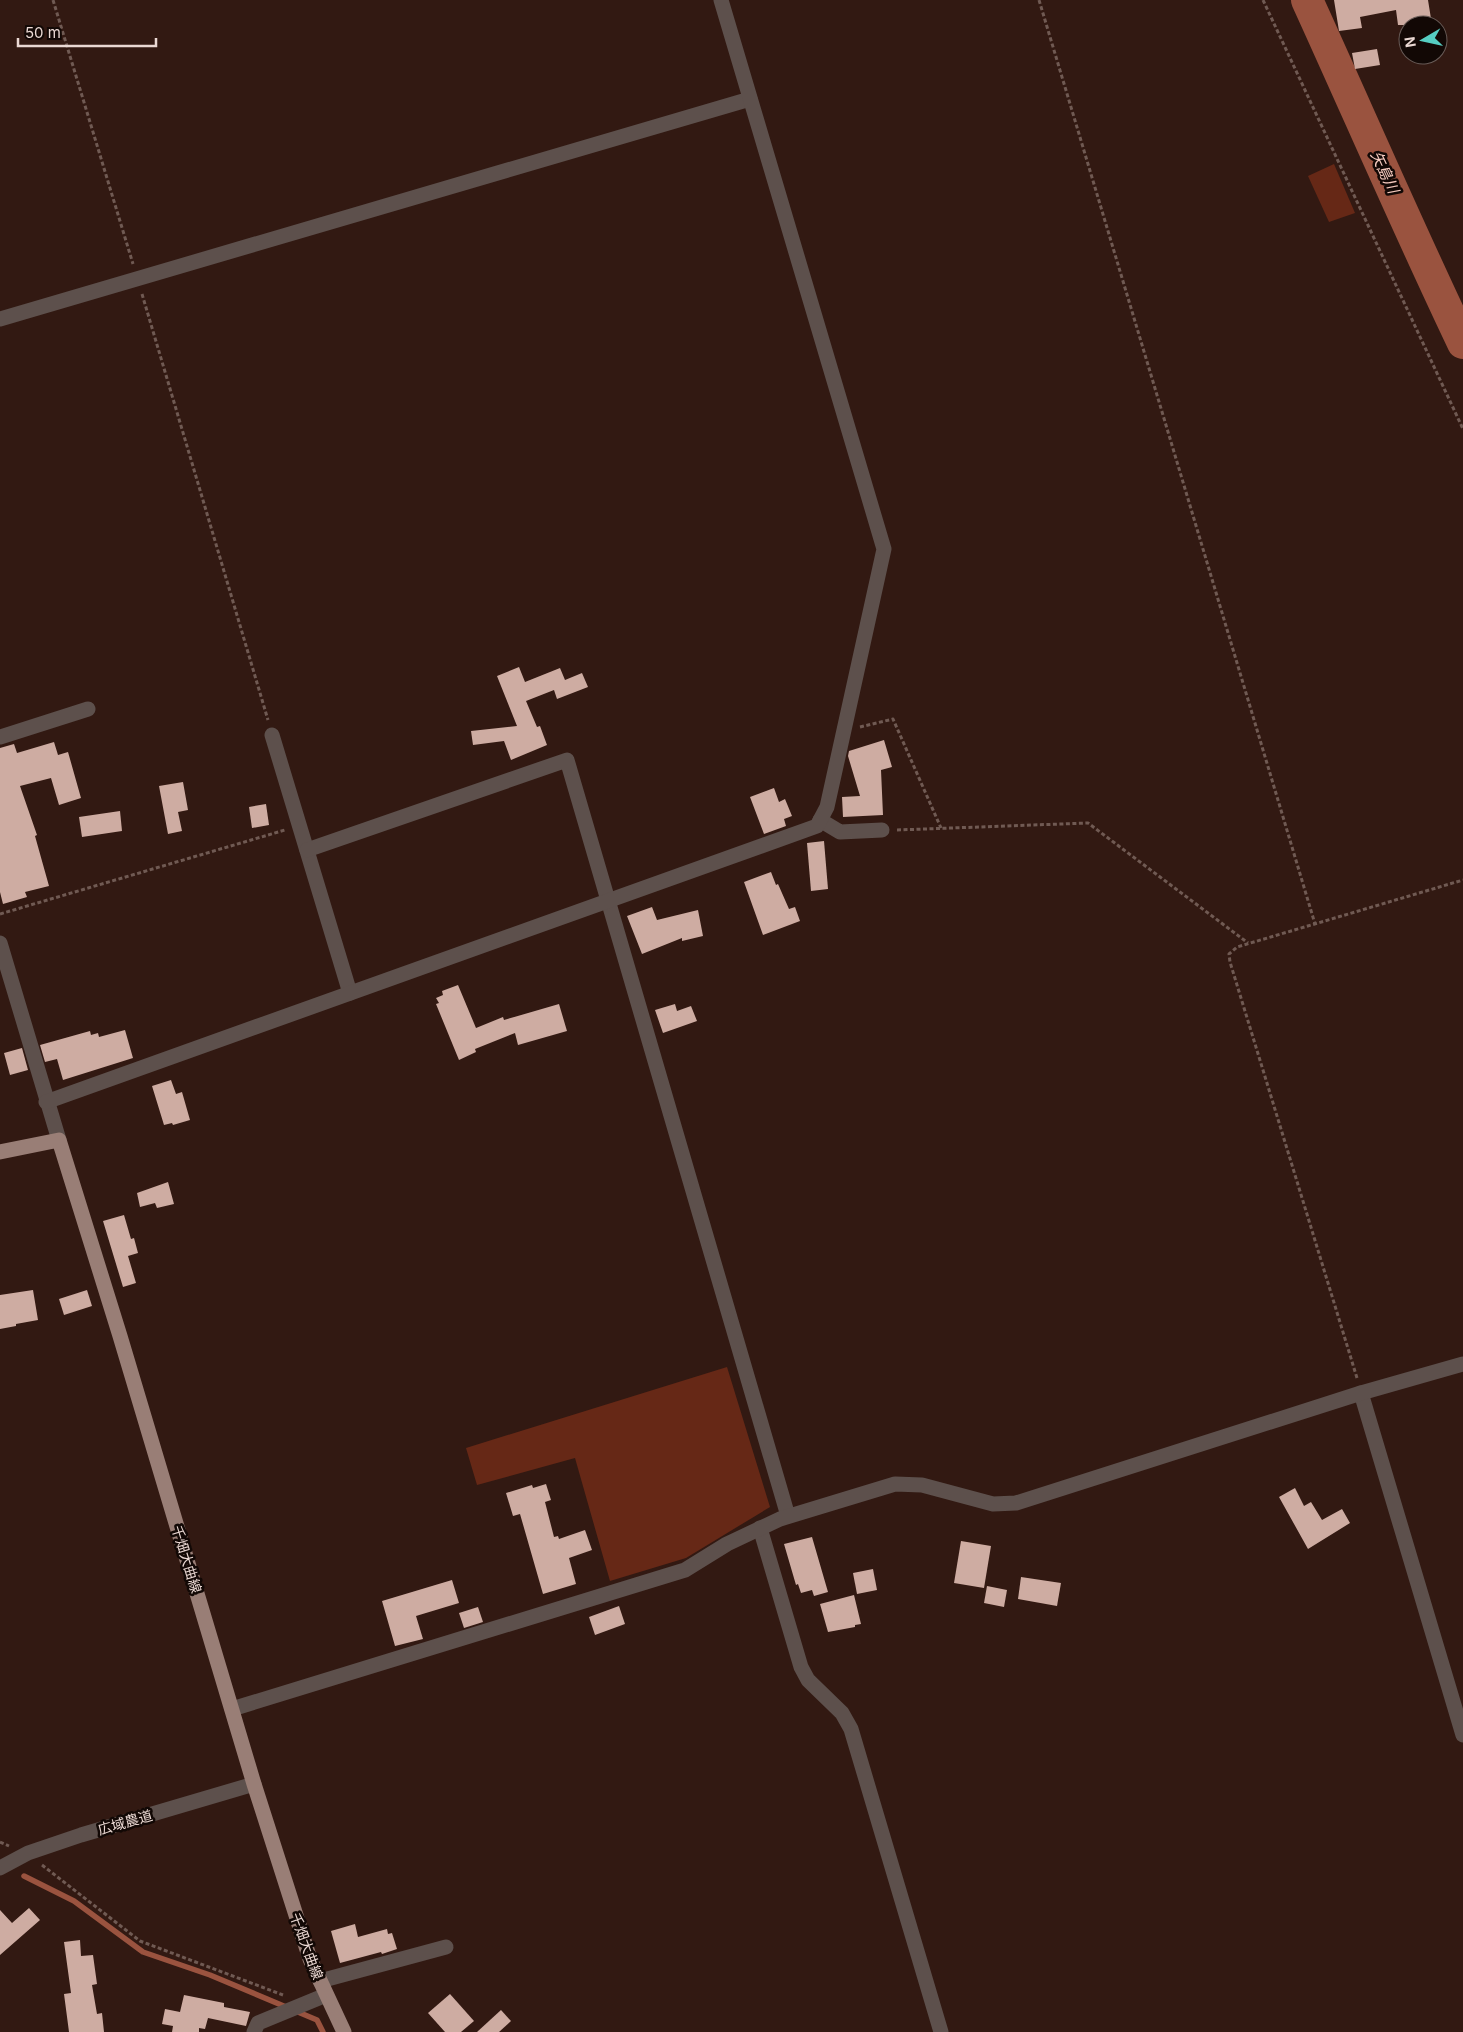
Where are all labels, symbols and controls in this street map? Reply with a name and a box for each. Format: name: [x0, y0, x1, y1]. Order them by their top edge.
scale bar: [18, 15, 155, 47]
north arrow: [1398, 15, 1448, 65]
text: 50 m: [25, 23, 61, 42]
text: N: [1400, 36, 1419, 49]
water label: 矢島川: [1367, 148, 1404, 198]
street label: 千畑大曲線: [169, 1523, 205, 1595]
street label: 広域農道: [96, 1806, 154, 1838]
street label: 千畑大曲線: [287, 1910, 327, 1982]

